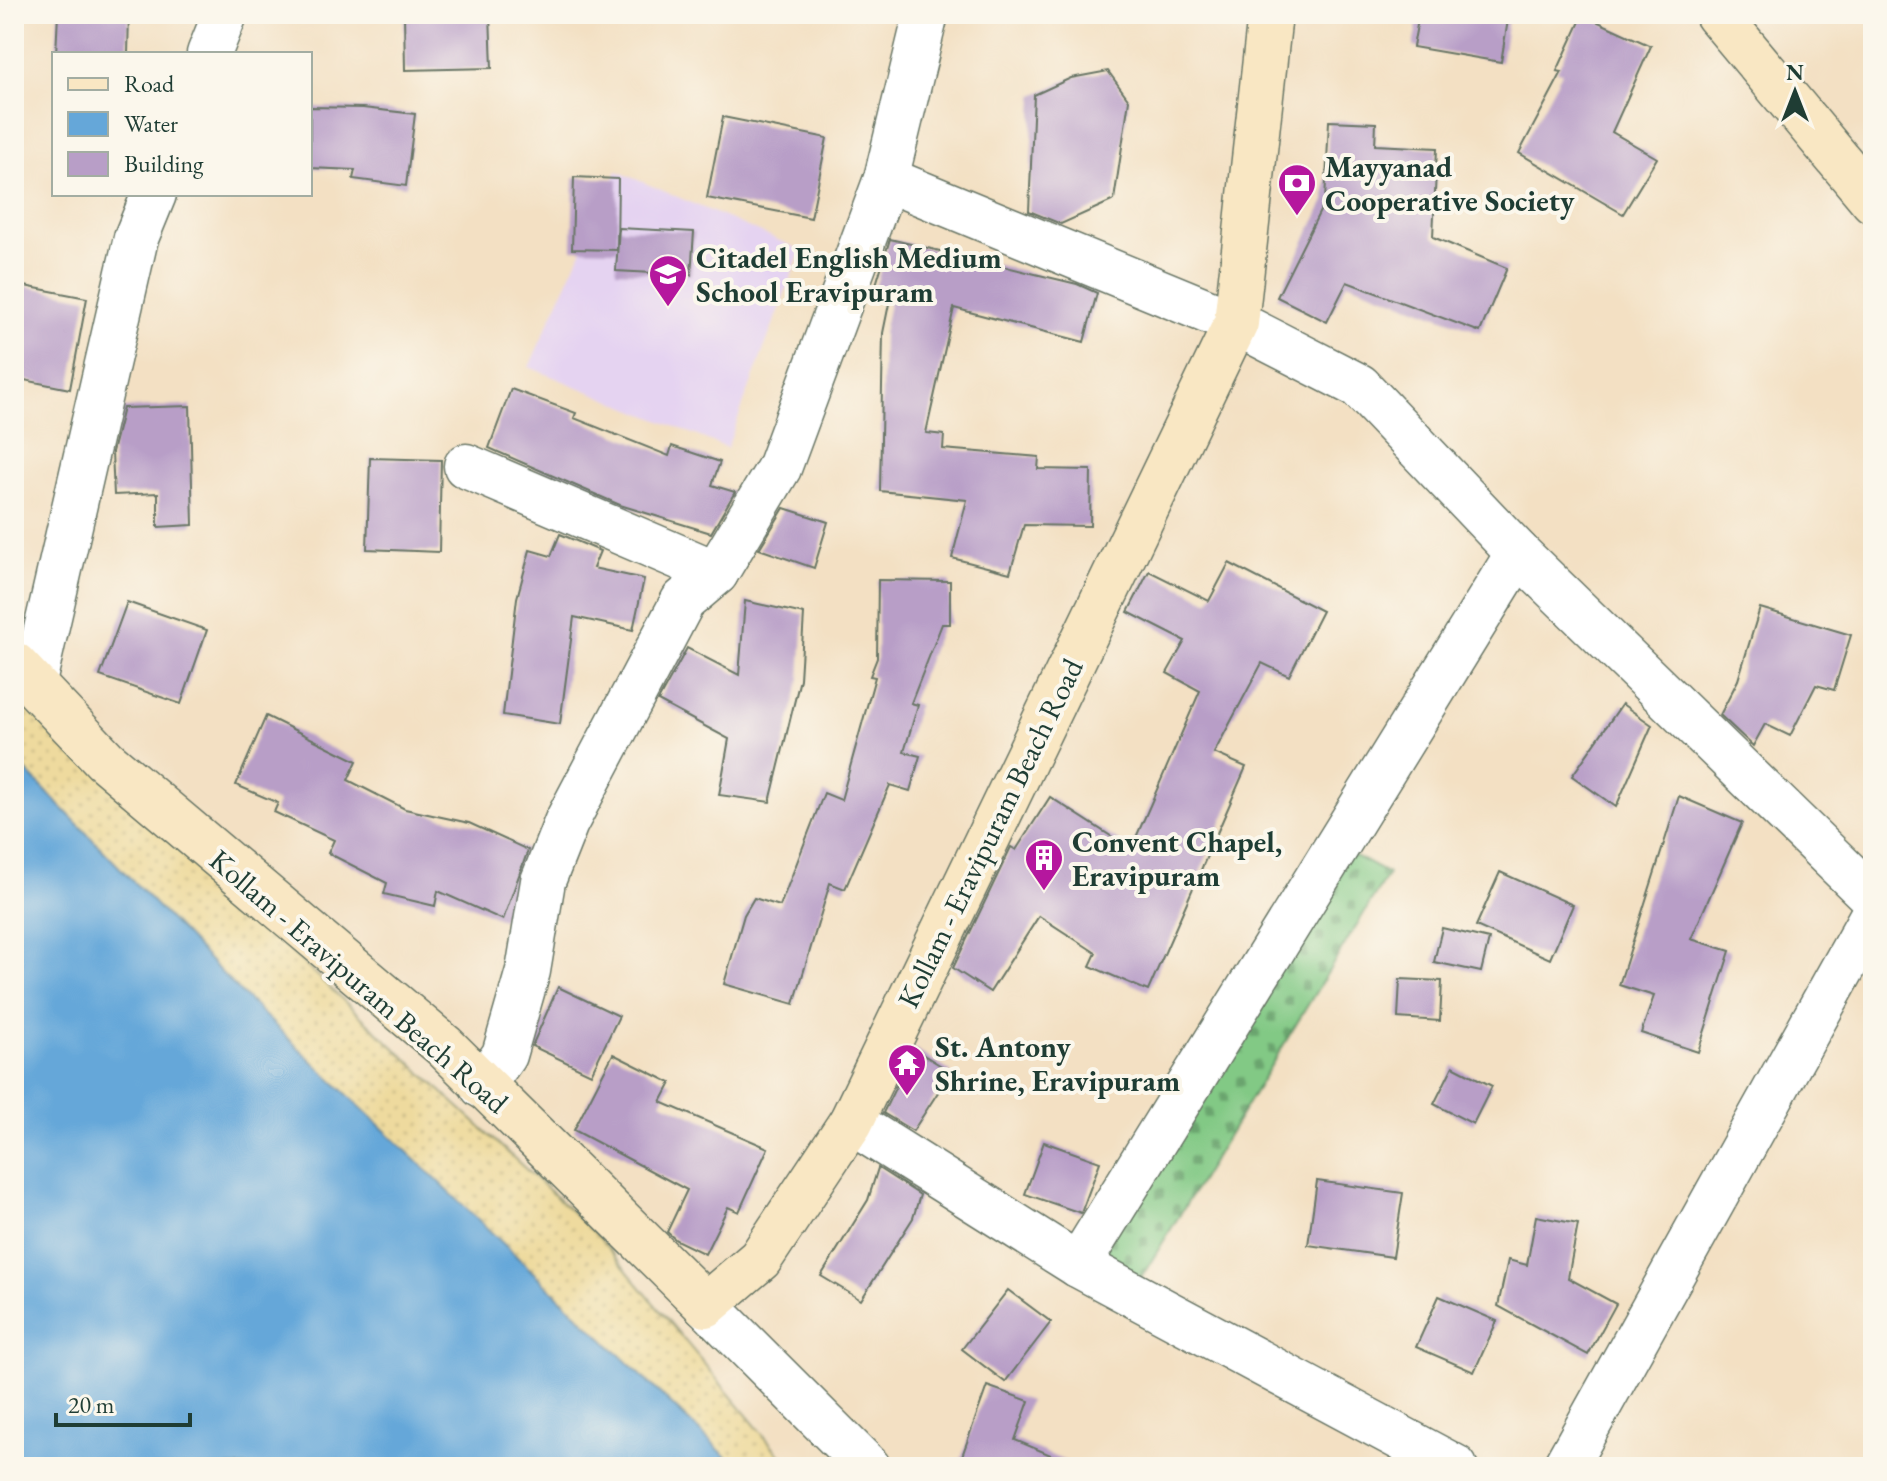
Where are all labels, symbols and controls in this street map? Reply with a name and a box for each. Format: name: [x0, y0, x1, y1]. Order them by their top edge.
legend: [52, 52, 312, 196]
north arrow: [1755, 52, 1835, 132]
text: N: [1786, 58, 1804, 87]
text: Road: [124, 68, 175, 99]
text: Water: [124, 108, 178, 139]
place label: Mayyanad Cooperative Society: [1325, 147, 1575, 220]
text: Building: [124, 148, 204, 179]
bank icon: Mayyanad Cooperative Society: [1276, 162, 1318, 217]
place label: Citadel English Medium School Eravipuram: [696, 238, 1002, 311]
school or university icon: Citadel English Medium School Eravipuram: [647, 253, 689, 308]
street label: Kollam - Eravipuram Beach Road: [888, 651, 1092, 1014]
place label: Convent Chapel, Eravipuram: [1072, 822, 1282, 895]
building icon: Convent Chapel, Eravipuram: [1023, 837, 1065, 892]
street label: Kollam - Eravipuram Beach Road: [201, 840, 517, 1122]
place label: St. Antony Shrine, Eravipuram: [935, 1027, 1180, 1100]
temple icon: St. Antony Shrine, Eravipuram: [886, 1042, 928, 1097]
scale bar: [56, 1377, 190, 1427]
text: 20 m: [68, 1389, 115, 1420]

